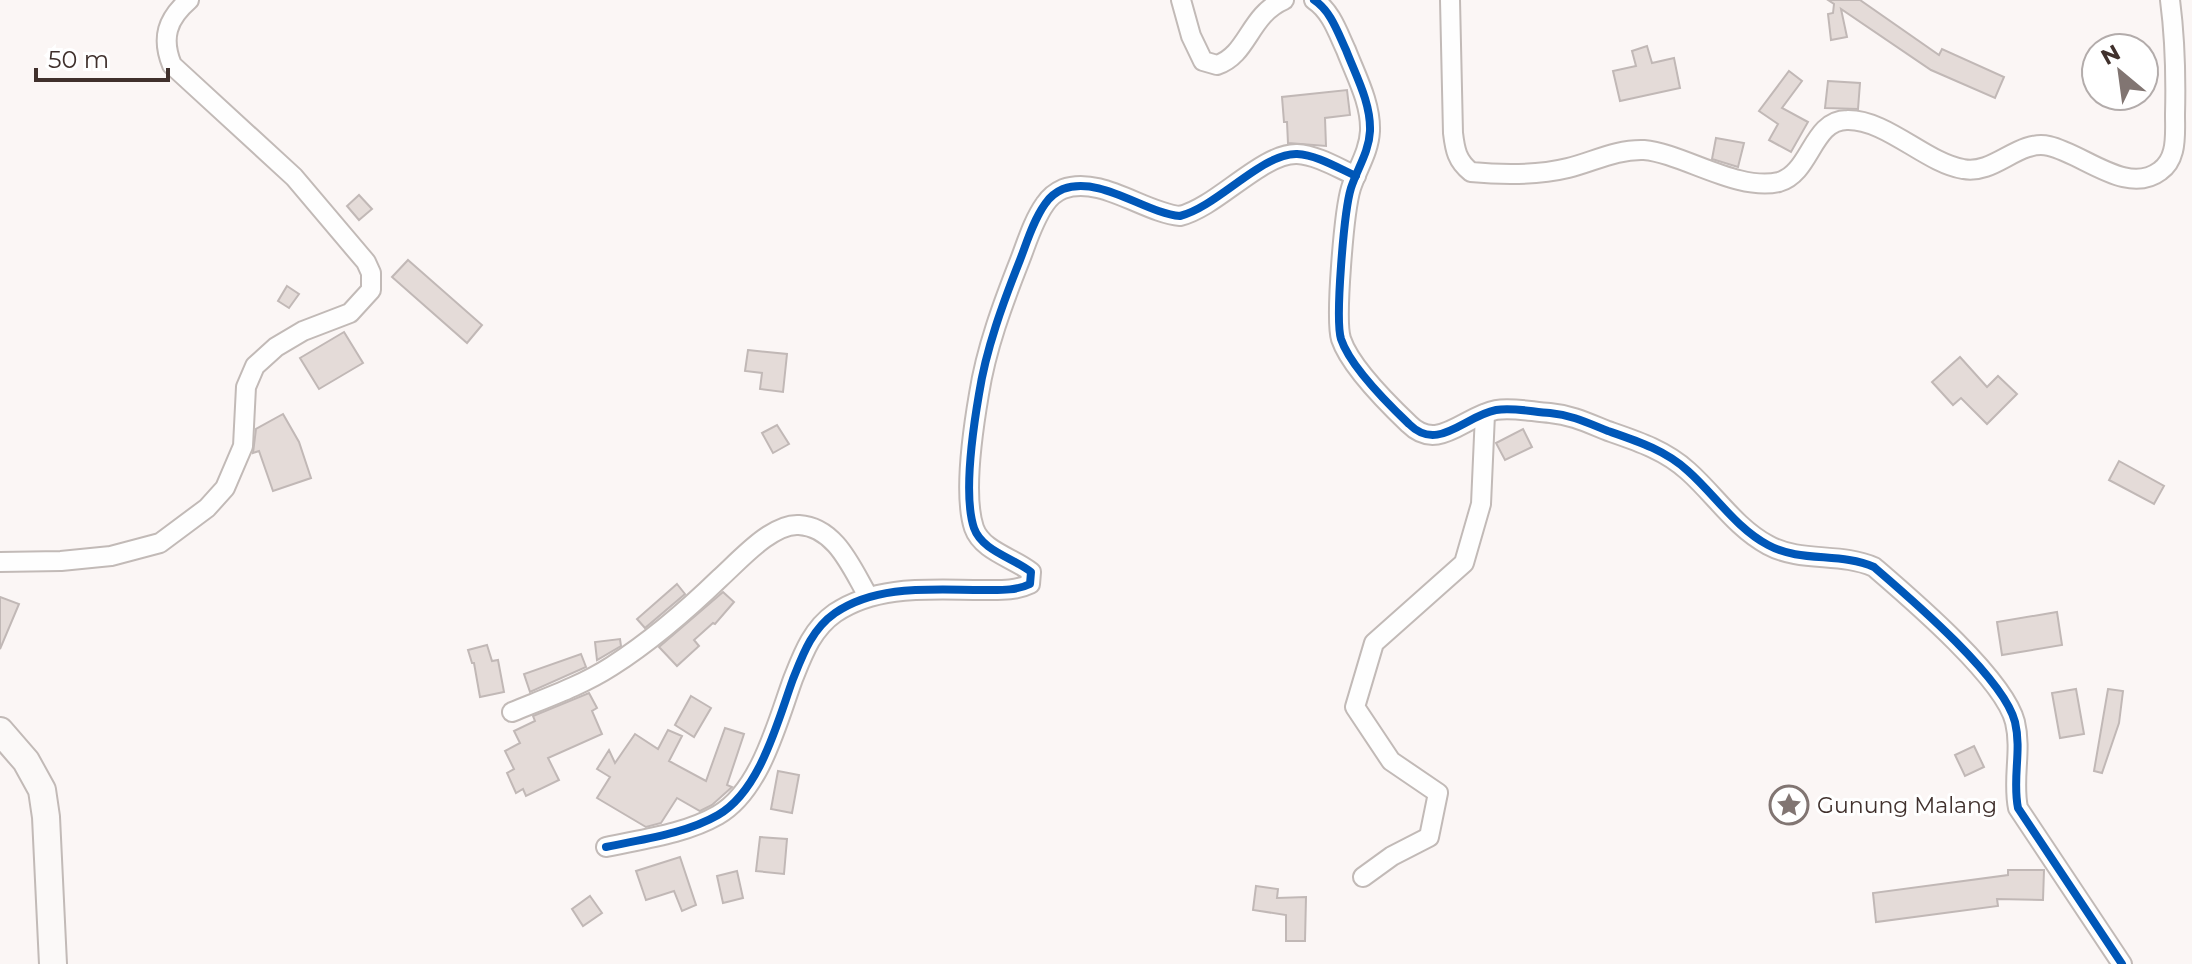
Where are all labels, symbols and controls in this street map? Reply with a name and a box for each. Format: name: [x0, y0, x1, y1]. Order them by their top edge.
scale bar: [36, 32, 168, 82]
north arrow: [2080, 32, 2160, 112]
text: N: [2096, 39, 2125, 71]
text: 50 m: [48, 45, 109, 74]
place icon: Gunung Malang: [1768, 784, 1810, 826]
place label: Gunung Malang: [1817, 792, 1997, 819]

